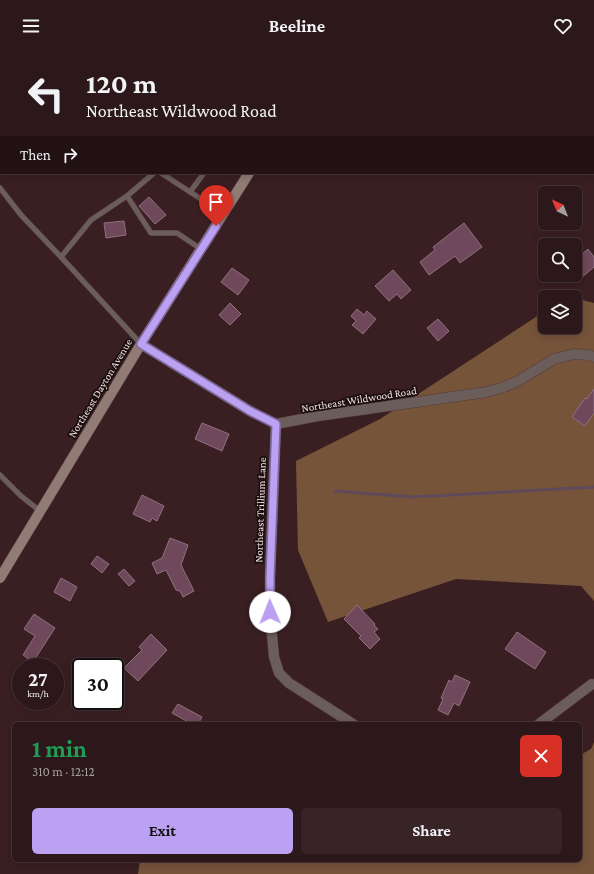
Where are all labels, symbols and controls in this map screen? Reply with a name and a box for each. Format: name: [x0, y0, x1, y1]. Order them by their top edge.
icon: menu: [20, 15, 42, 37]
icon: heart: [552, 15, 574, 37]
text: Beeline: [269, 16, 325, 36]
icon: left: [20, 68, 72, 120]
text: 120 m: [86, 68, 157, 99]
text: Northeast Wildwood Road: [86, 101, 277, 121]
icon: right: [59, 144, 81, 166]
text: Then: [20, 147, 51, 163]
pin: [199, 185, 233, 226]
north arrow: [538, 186, 582, 230]
map controls: [538, 186, 582, 334]
icon: arrive: [205, 191, 227, 213]
button: search: [538, 238, 582, 282]
button: layers: [538, 290, 582, 334]
street label: Northeast Dayton Avenue: [66, 336, 135, 440]
street label: Northeast Wildwood Road: [300, 384, 418, 414]
street label: Northeast Trillium Lane: [252, 457, 268, 563]
position arrow: [249, 591, 291, 633]
speed limit sign: 30: [72, 658, 124, 710]
text: 27: [28, 668, 48, 690]
text: km/h: [27, 688, 49, 699]
text: 1 min: [32, 735, 87, 762]
button: close: [520, 735, 562, 777]
text: 310 m · 12:12: [32, 764, 95, 779]
button: Exit: [32, 808, 293, 854]
button: Share: [301, 808, 562, 854]

